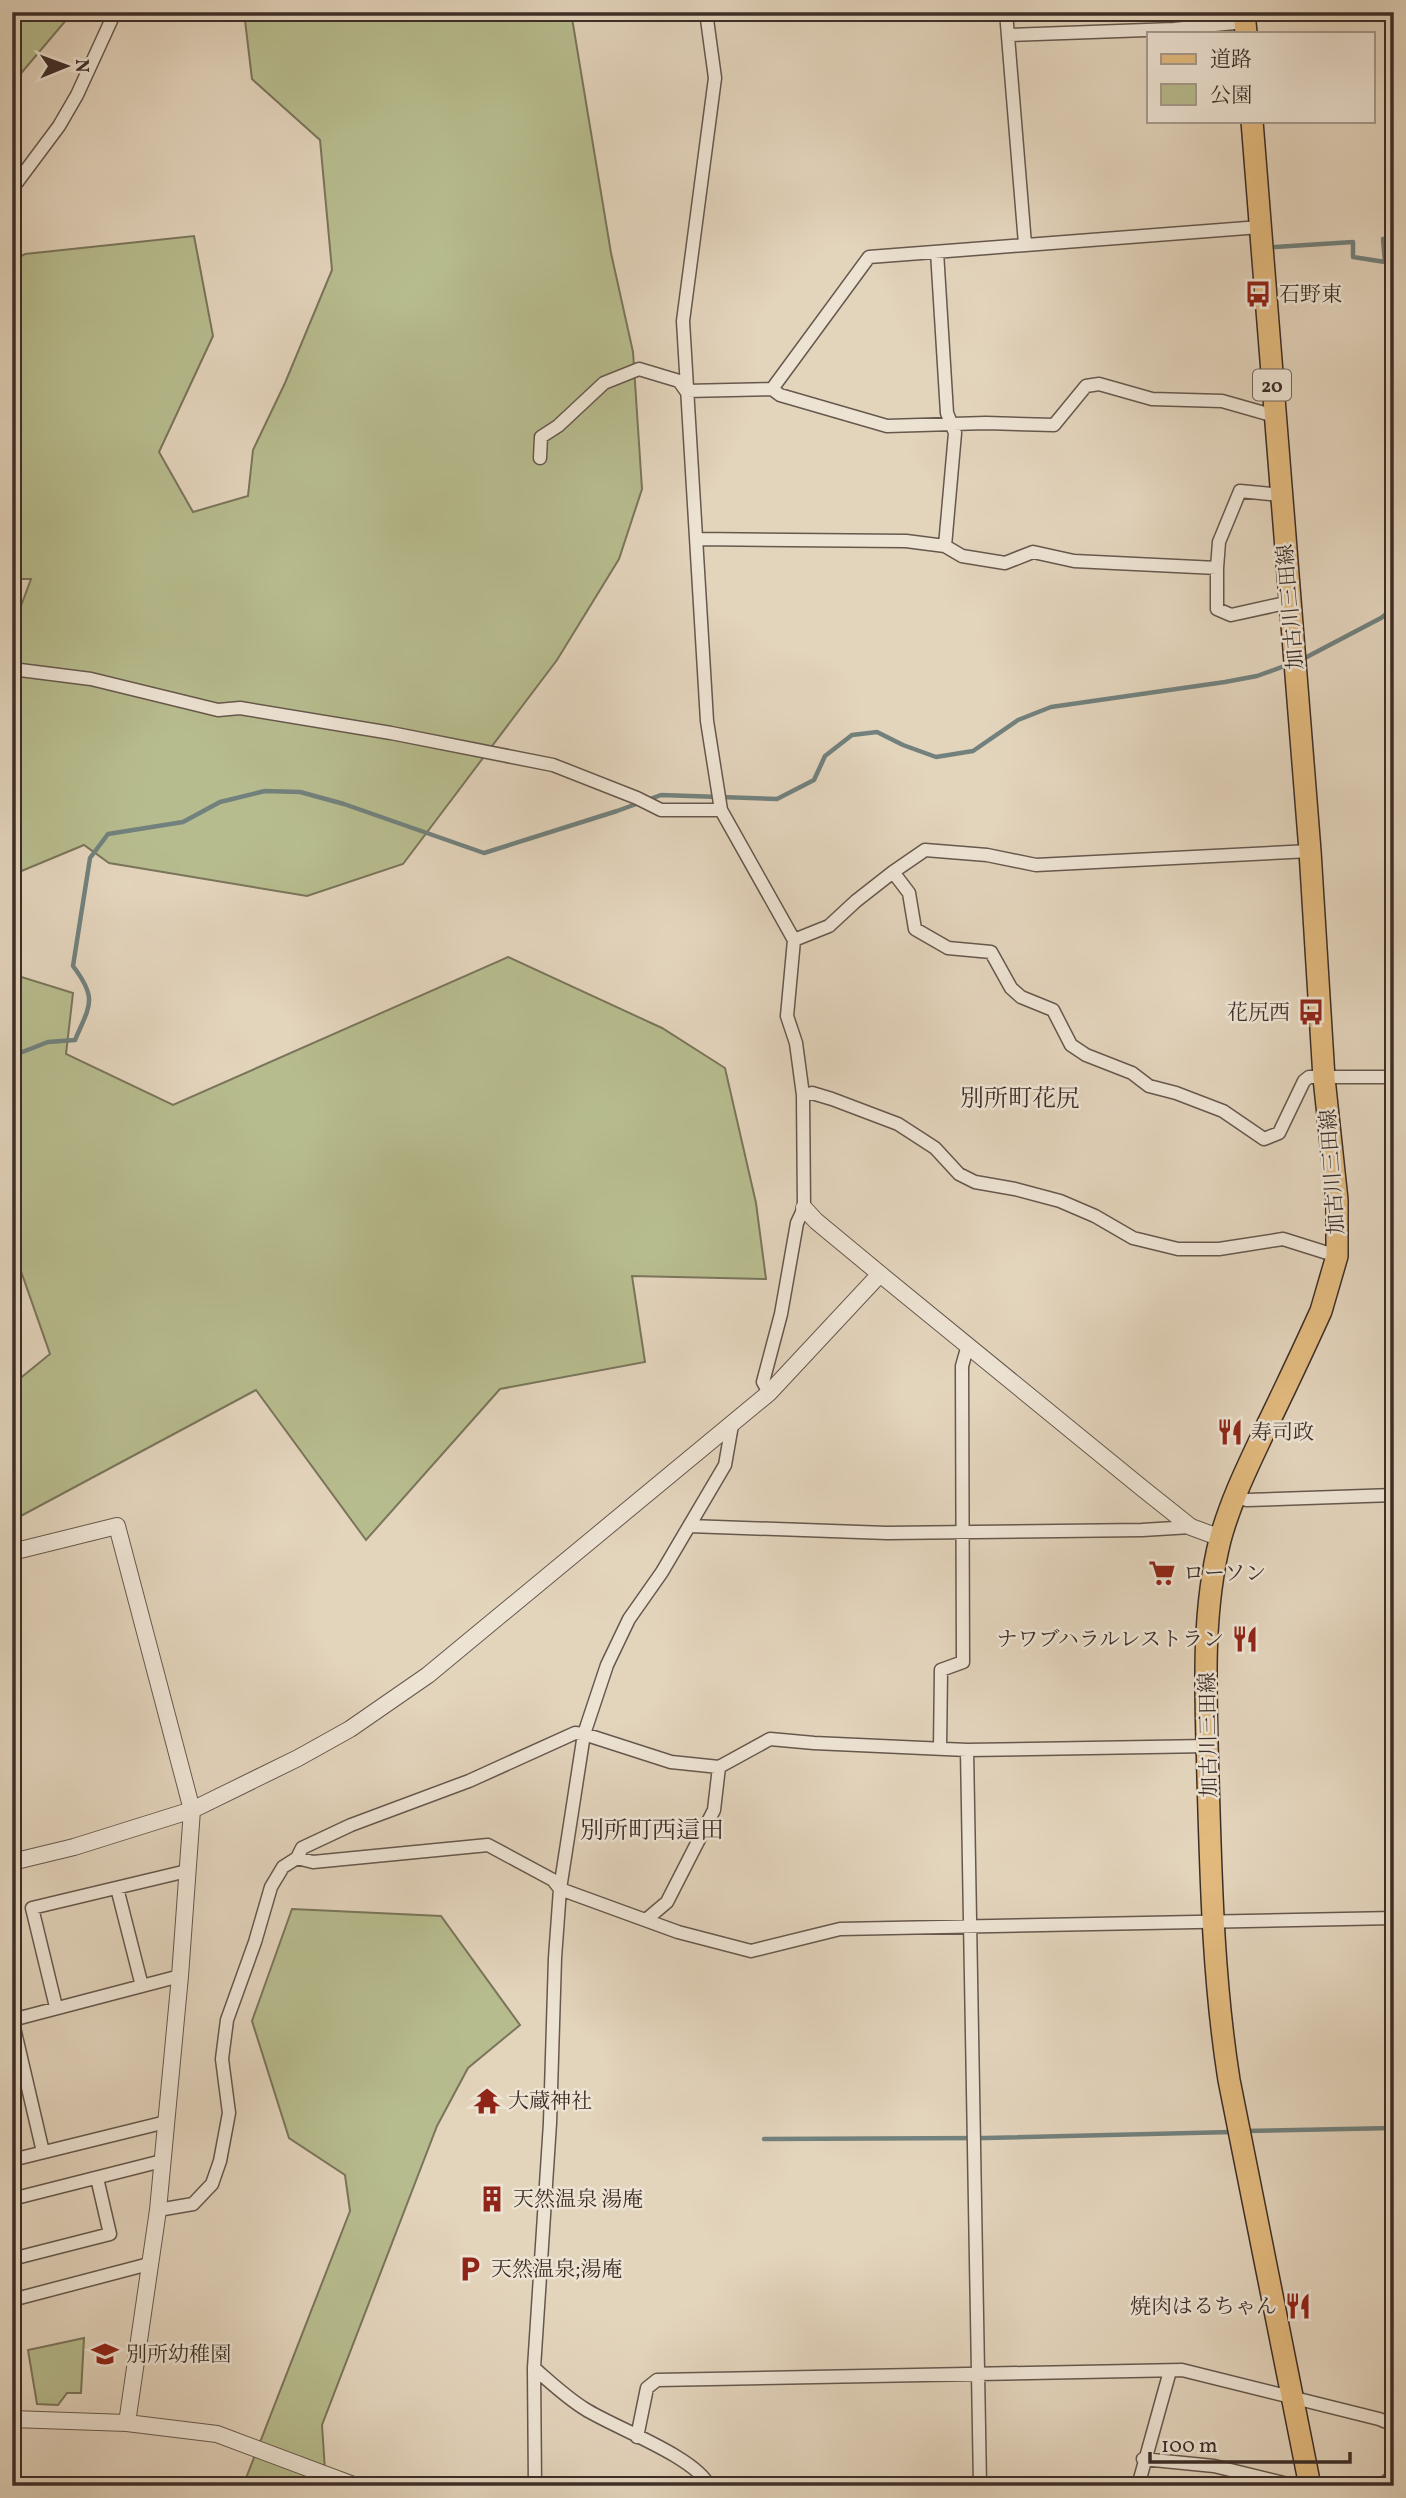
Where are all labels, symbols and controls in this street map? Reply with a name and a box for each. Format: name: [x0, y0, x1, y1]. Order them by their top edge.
north arrow: [32, 32, 102, 102]
legend: [1147, 32, 1374, 122]
text: 道路: [1210, 46, 1252, 75]
text: N: [68, 59, 94, 73]
text: 公園: [1210, 82, 1252, 111]
bus stop icon: 石野東: [1243, 279, 1273, 309]
place label: 石野東: [1279, 281, 1342, 310]
road number: 20: [1253, 370, 1291, 400]
street label: 加古川三田線: [1272, 543, 1311, 671]
bus stop icon: 花尻西: [1296, 997, 1326, 1027]
place label: 花尻西: [1227, 999, 1290, 1028]
district label: 別所町花尻: [960, 1083, 1080, 1117]
street label: 加古川三田線: [1315, 1108, 1352, 1236]
restaurant icon: 寿司政: [1215, 1417, 1245, 1447]
place label: 寿司政: [1251, 1419, 1314, 1448]
supermarket icon: ローソン: [1147, 1558, 1177, 1588]
place label: ローソン: [1183, 1560, 1266, 1589]
restaurant icon: ナワブハラルレストラン: [1230, 1624, 1260, 1654]
place label: ナワブハラルレストラン: [996, 1626, 1224, 1655]
street label: 加古川三田線: [1194, 1672, 1225, 1798]
district label: 別所町西這田: [580, 1815, 724, 1849]
temple icon: 大蔵神社: [472, 2086, 502, 2116]
place label: 大蔵神社: [508, 2088, 592, 2117]
building icon: 天然温泉 湯庵: [477, 2184, 507, 2214]
place label: 天然温泉 湯庵: [513, 2186, 643, 2215]
parking icon: 天然温泉;湯庵: [455, 2254, 485, 2284]
place label: 天然温泉;湯庵: [491, 2256, 622, 2285]
restaurant icon: 焼肉はるちゃん: [1283, 2291, 1313, 2321]
place label: 焼肉はるちゃん: [1130, 2293, 1277, 2322]
school or university icon: 別所幼稚園: [90, 2339, 120, 2369]
place label: 別所幼稚園: [126, 2341, 231, 2370]
scale bar: [1150, 2421, 1350, 2465]
text: 100 m: [1161, 2432, 1218, 2461]

